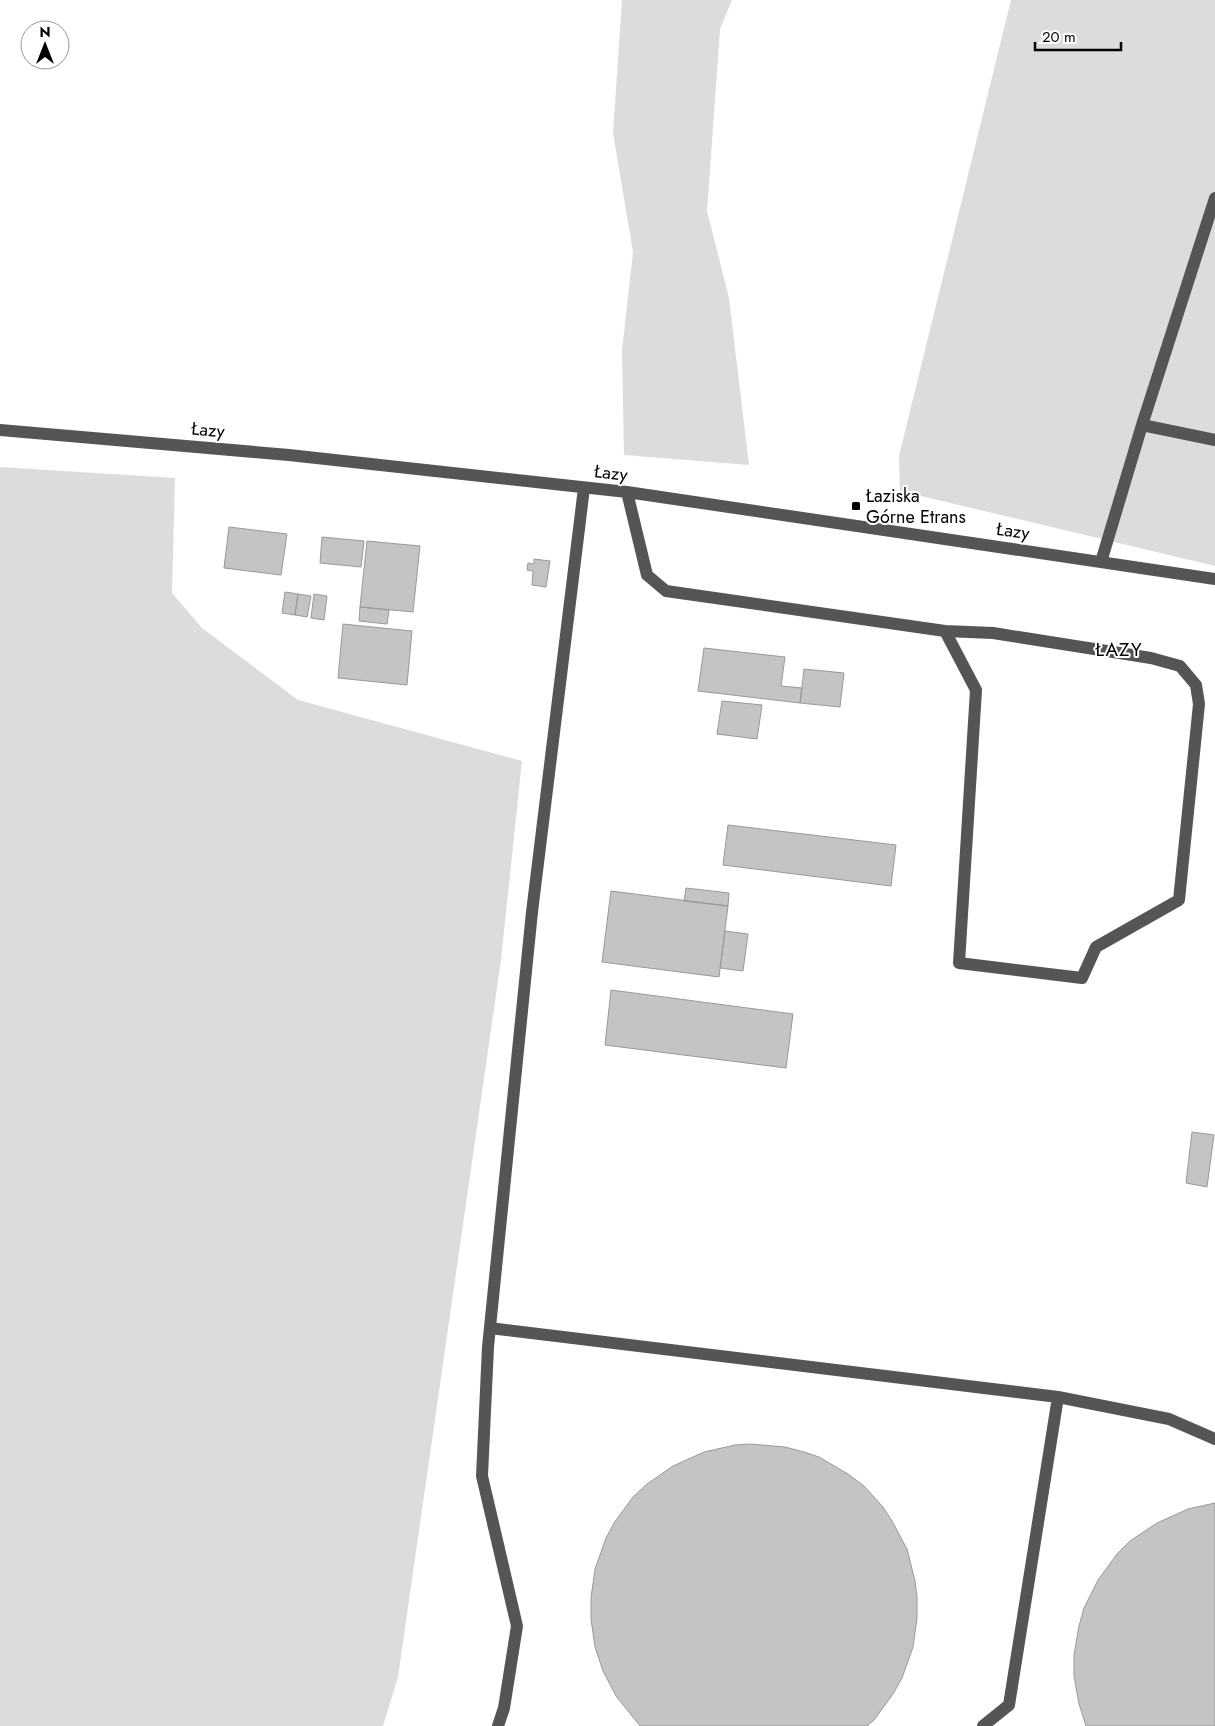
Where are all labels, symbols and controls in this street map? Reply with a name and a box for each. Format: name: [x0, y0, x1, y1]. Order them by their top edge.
north arrow: [20, 20, 70, 70]
scale bar: [1035, 20, 1121, 52]
text: N: [39, 22, 51, 42]
text: 20 m: [1042, 26, 1076, 48]
street label: Łazy: [189, 416, 226, 444]
street label: Łazy: [592, 458, 629, 488]
place label: Łaziska Górne Etrans: [865, 483, 966, 530]
marker: Łaziska Górne Etrans: [850, 500, 862, 512]
street label: Łazy: [994, 516, 1031, 546]
district label: ŁAZY: [1094, 636, 1143, 663]

